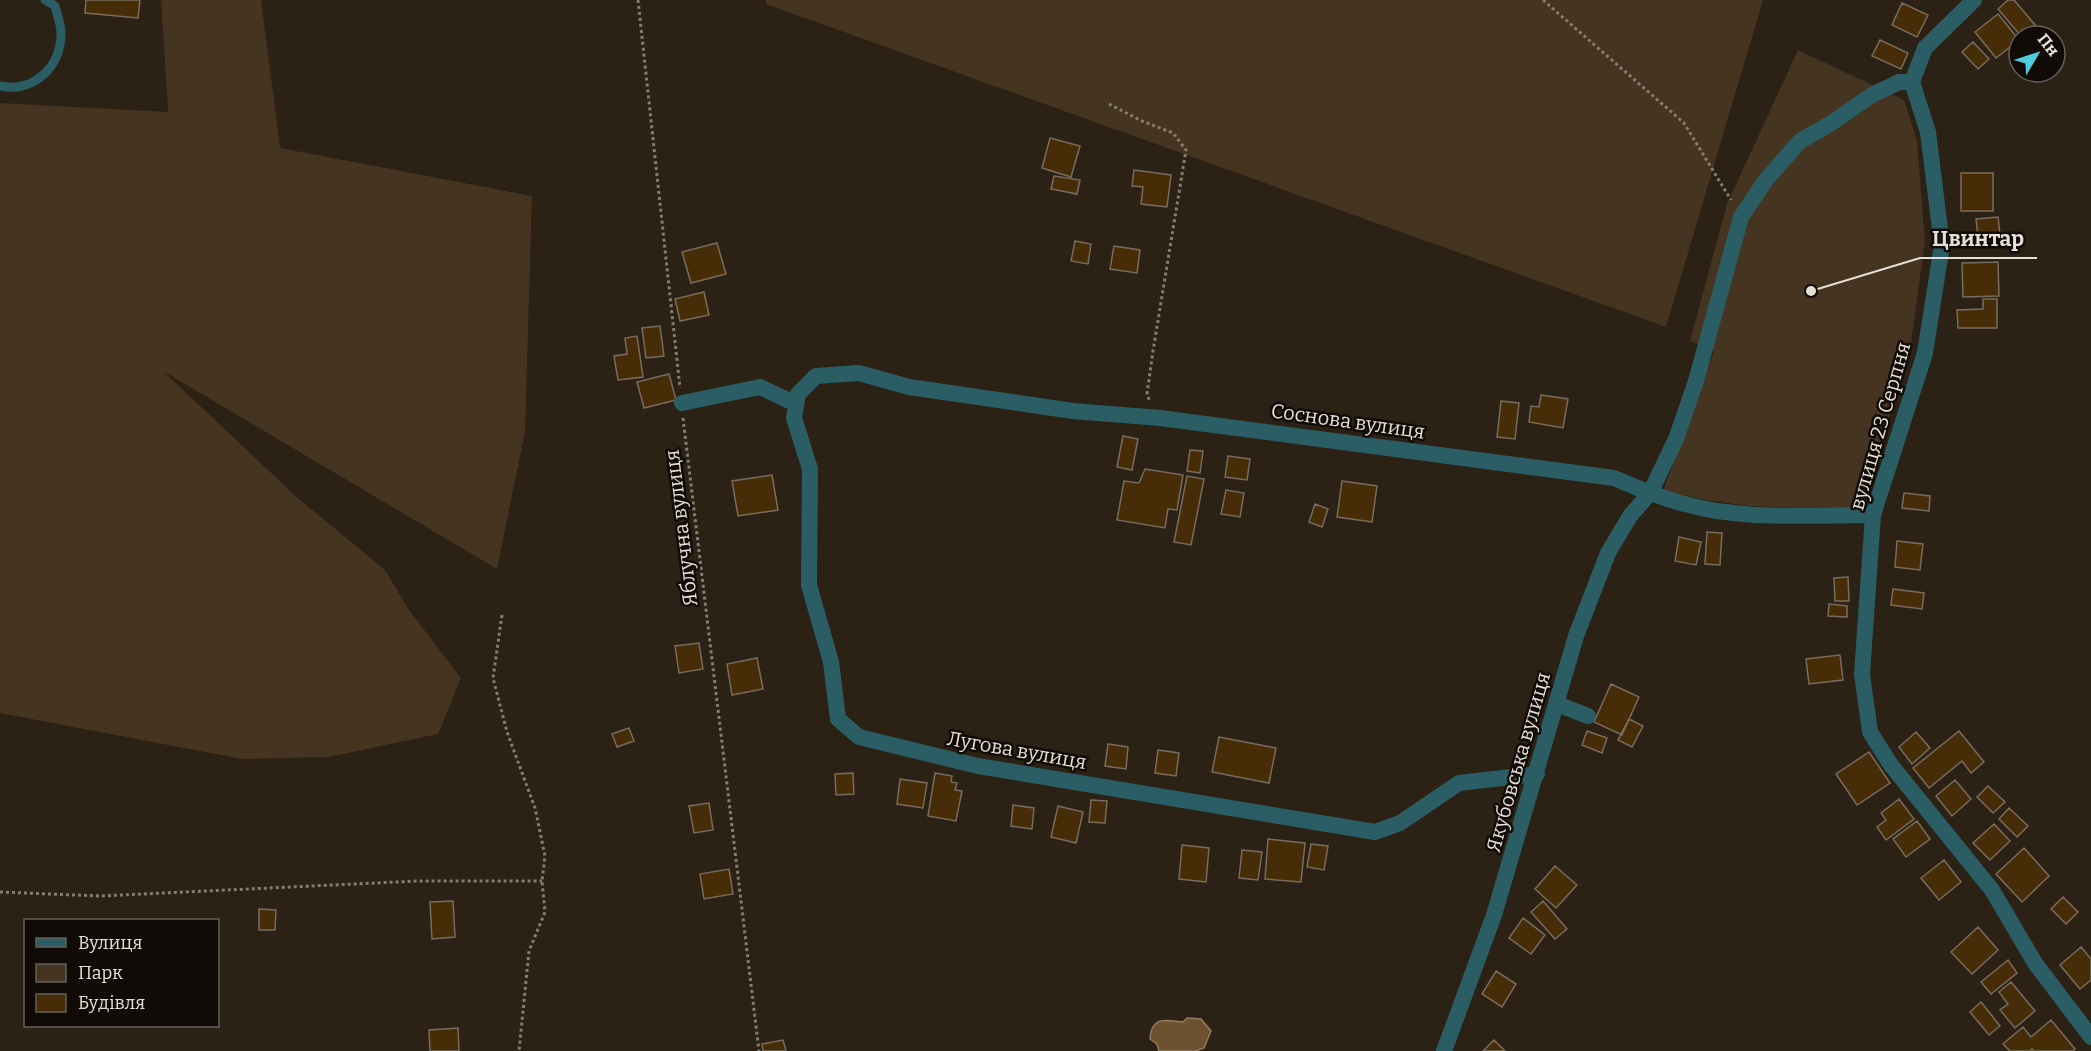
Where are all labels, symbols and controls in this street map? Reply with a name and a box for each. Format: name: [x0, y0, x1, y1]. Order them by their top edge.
north arrow: [2007, 24, 2067, 84]
text: Пн: [2034, 30, 2063, 60]
callout: Цвинтар: [1920, 219, 2037, 258]
text: Цвинтар: [1932, 226, 2024, 252]
street label: вулиця 23 Серпня: [1845, 339, 1915, 513]
street label: Соснова вулиця: [1270, 398, 1426, 444]
street label: Яблучна вулиця: [659, 448, 703, 608]
street label: Якубовська вулиця: [1481, 669, 1555, 855]
street label: Лугова вулиця: [946, 726, 1088, 774]
legend: [24, 919, 219, 1027]
text: Вулиця: [78, 932, 142, 954]
text: Парк: [78, 962, 123, 984]
text: Будівля: [78, 992, 145, 1014]

